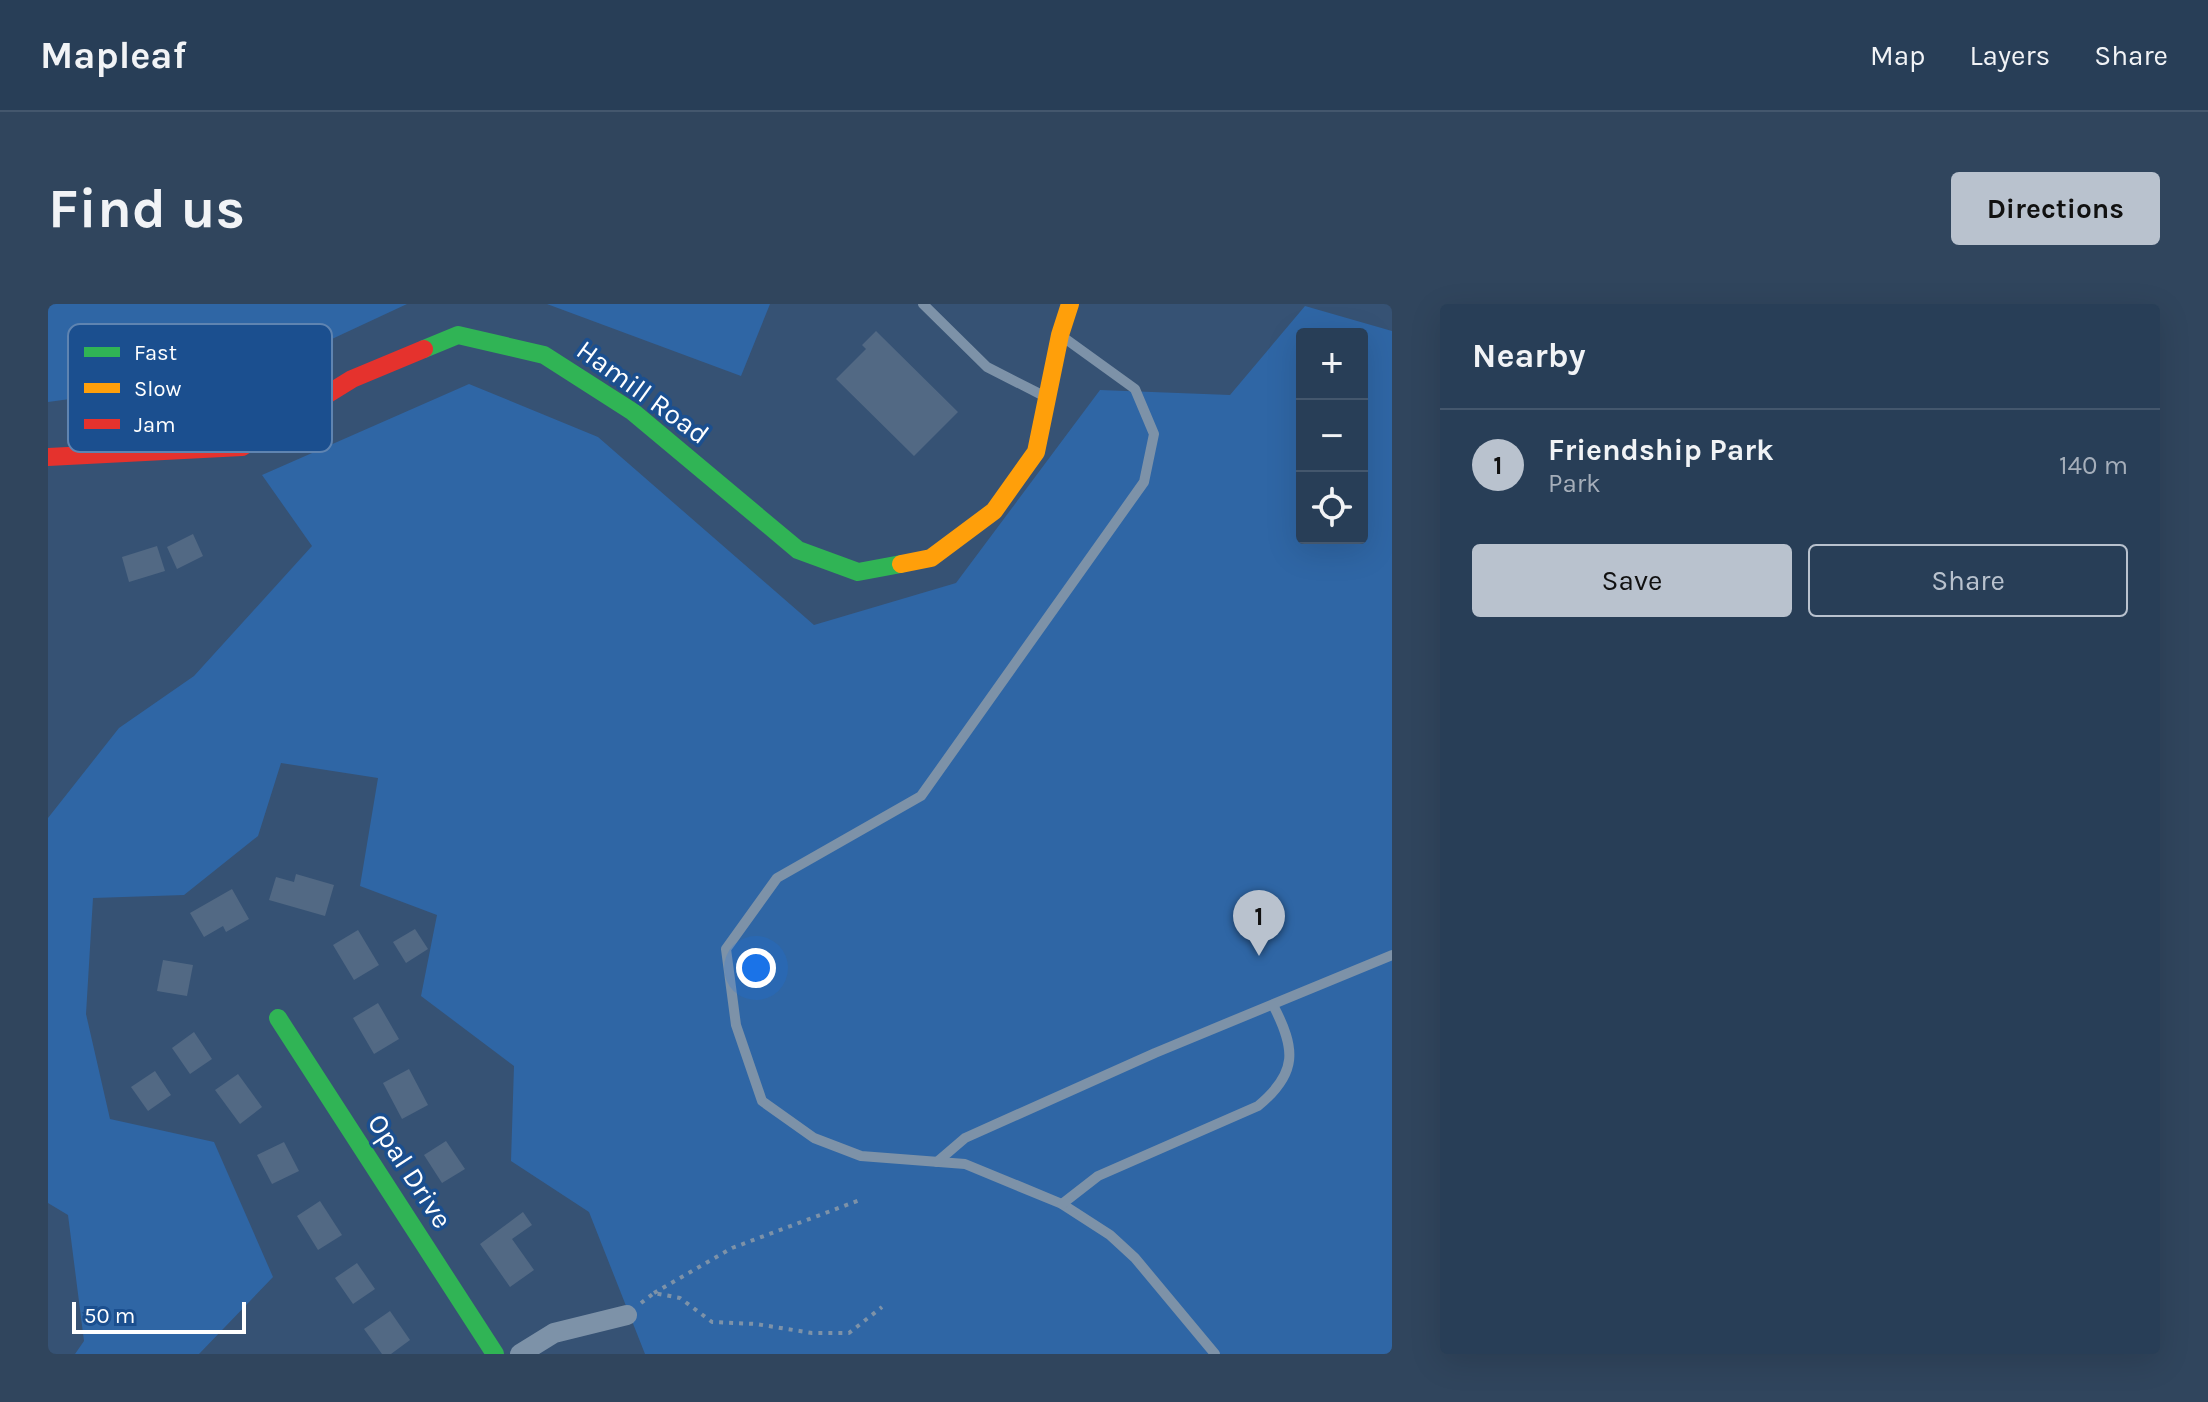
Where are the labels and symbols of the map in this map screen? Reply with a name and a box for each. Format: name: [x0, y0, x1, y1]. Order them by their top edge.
legend: [68, 324, 332, 452]
street label: Hamill Road: [570, 333, 716, 451]
text: Fast: [134, 340, 177, 366]
text: Slow: [134, 376, 181, 402]
text: Jam: [134, 412, 176, 438]
pin: 1: [1233, 890, 1285, 956]
your location: [736, 948, 776, 988]
street label: Opal Drive: [361, 1108, 459, 1234]
scale bar: [72, 1298, 246, 1334]

